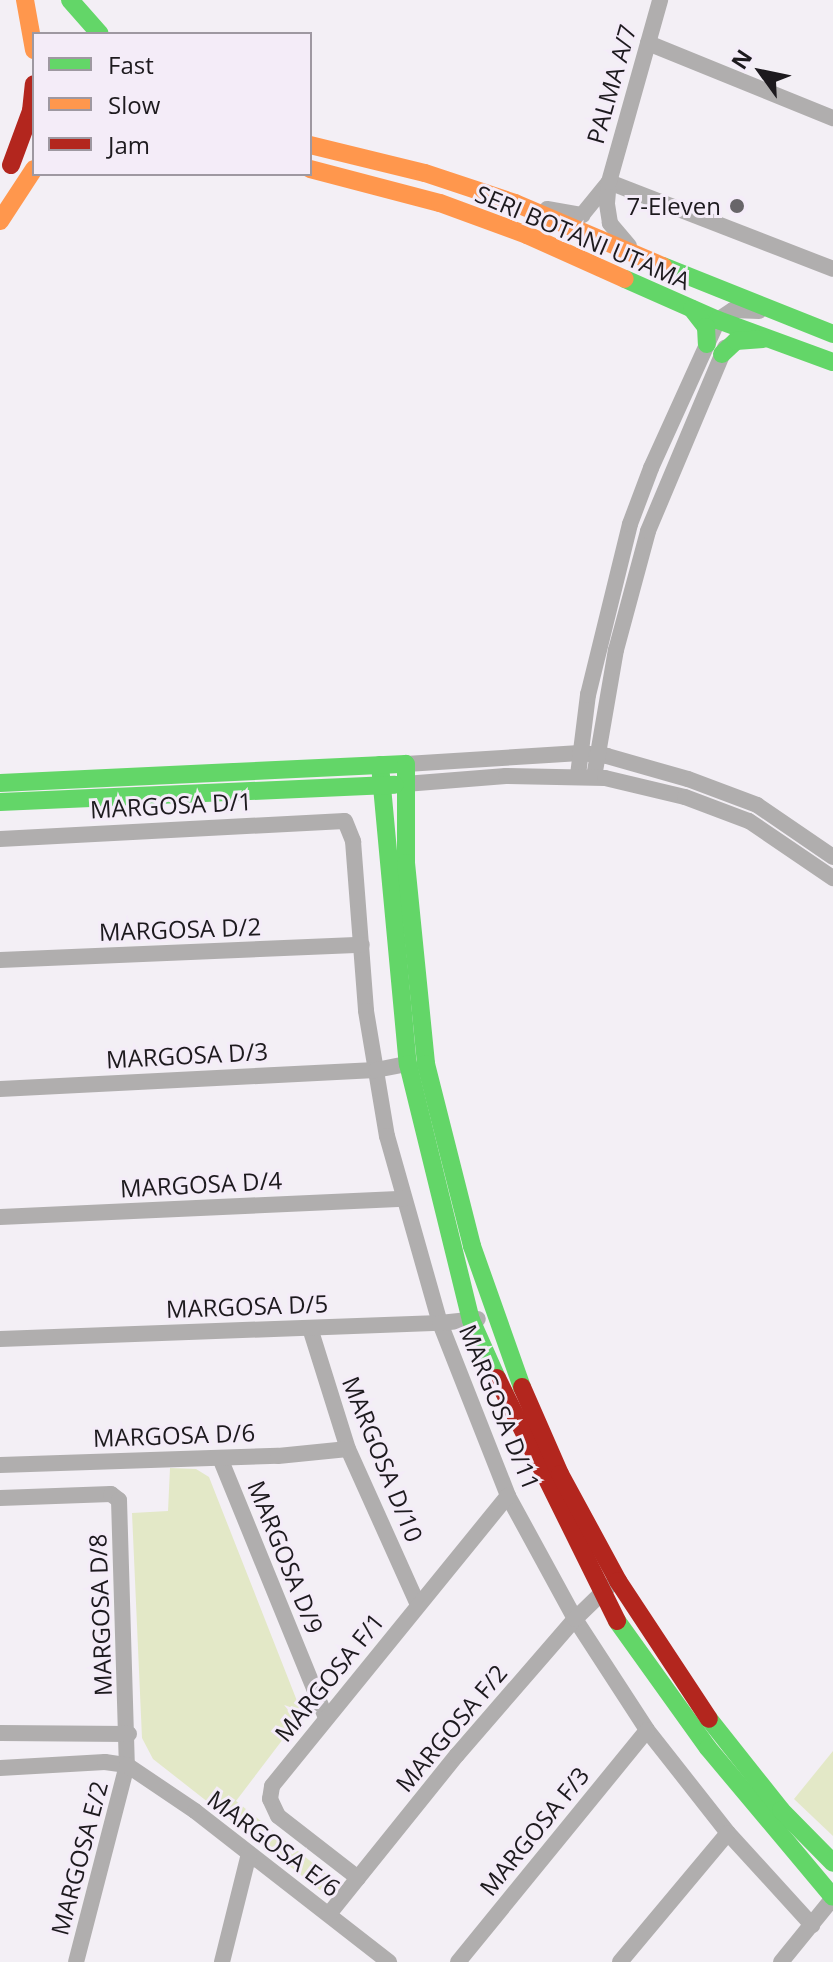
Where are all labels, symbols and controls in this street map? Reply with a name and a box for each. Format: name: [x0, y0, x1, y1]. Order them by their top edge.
street label: PALMA A/7: [580, 21, 642, 147]
legend: [32, 32, 312, 176]
north arrow: [721, 32, 801, 112]
text: N: [723, 43, 758, 75]
text: Fast: [108, 48, 154, 81]
text: Slow: [108, 88, 160, 121]
text: Jam: [108, 128, 150, 161]
street label: SERI BOTANI UTAMA: [471, 179, 695, 295]
place label: 7-Eleven: [626, 192, 721, 220]
marker: 7-Eleven: [728, 197, 746, 215]
street label: MARGOSA D/1: [89, 786, 253, 824]
street label: MARGOSA D/2: [98, 912, 262, 946]
street label: MARGOSA D/3: [105, 1036, 269, 1074]
street label: MARGOSA D/4: [119, 1165, 283, 1203]
street label: MARGOSA D/5: [165, 1289, 329, 1323]
street label: MARGOSA D/11: [454, 1320, 546, 1494]
street label: MARGOSA D/10: [337, 1372, 429, 1546]
street label: MARGOSA D/6: [92, 1418, 256, 1452]
street label: MARGOSA D/9: [242, 1476, 330, 1638]
street label: MARGOSA D/8: [83, 1533, 117, 1697]
street label: MARGOSA F/1: [268, 1607, 390, 1747]
street label: MARGOSA F/2: [389, 1659, 513, 1797]
street label: MARGOSA F/3: [473, 1761, 595, 1901]
street label: MARGOSA E/2: [45, 1778, 113, 1938]
street label: MARGOSA E/6: [202, 1784, 346, 1902]

